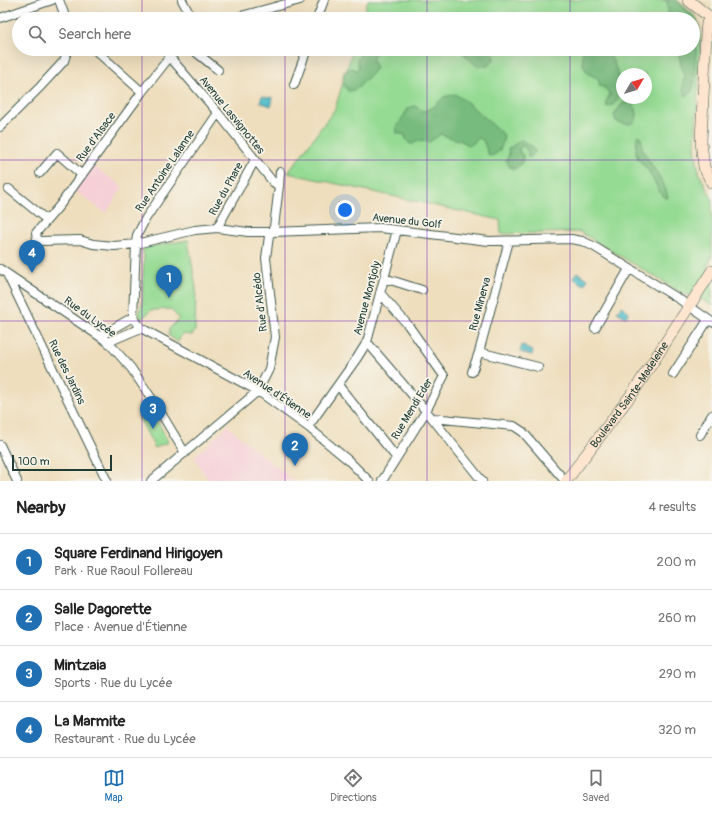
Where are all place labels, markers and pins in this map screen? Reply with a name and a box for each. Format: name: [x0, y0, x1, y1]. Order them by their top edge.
pin: 4: [19, 240, 45, 273]
pin: 1: [156, 265, 182, 298]
pin: 3: [140, 396, 166, 429]
pin: 2: [282, 433, 308, 466]

